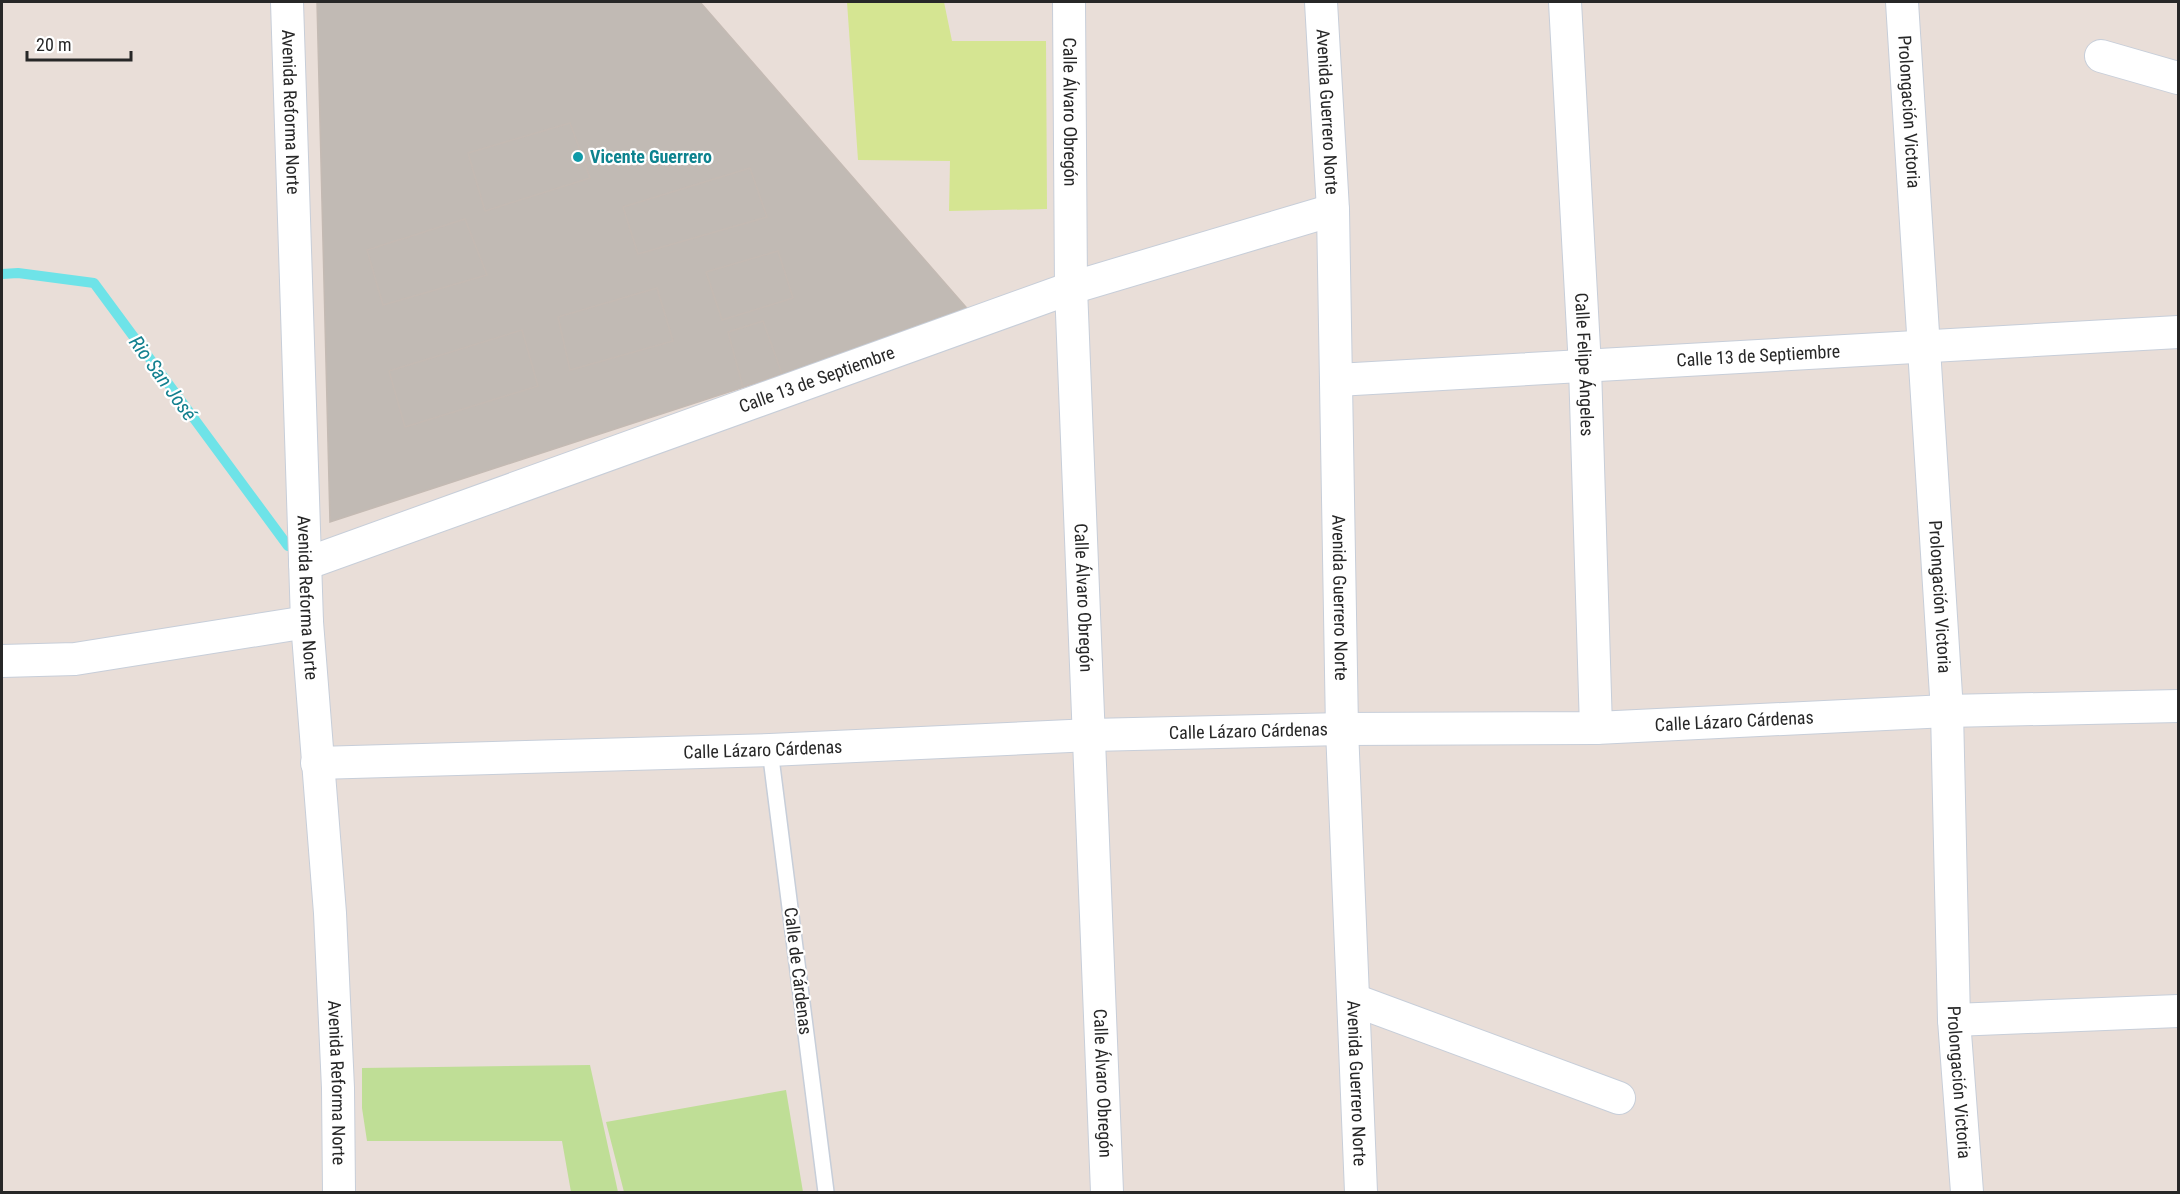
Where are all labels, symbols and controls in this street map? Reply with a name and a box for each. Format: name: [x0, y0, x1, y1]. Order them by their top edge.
scale bar: [27, 24, 130, 62]
street label: Avenida Guerrero Norte: [1313, 28, 1343, 195]
street label: Avenida Reforma Norte: [278, 29, 304, 195]
text: 20 m: [36, 34, 71, 55]
street label: Prolongación Victoria: [1894, 35, 1925, 189]
street label: Calle Álvaro Obregón: [1059, 37, 1081, 187]
place label: Vicente Guerrero: [590, 146, 712, 167]
marker: Vicente Guerrero: [571, 150, 585, 164]
street label: Calle Felipe Ángeles: [1571, 292, 1598, 437]
water label: Rio San José: [124, 331, 202, 426]
street label: Calle 13 de Septiembre: [1676, 340, 1841, 371]
street label: Calle 13 de Septiembre: [736, 341, 897, 417]
street label: Avenida Guerrero Norte: [1328, 514, 1352, 681]
street label: Avenida Reforma Norte: [294, 515, 323, 681]
street label: Prolongación Victoria: [1925, 520, 1956, 674]
street label: Calle Álvaro Obregón: [1070, 523, 1097, 673]
street label: Calle Lázaro Cárdenas: [1654, 706, 1814, 735]
street label: Calle Lázaro Cárdenas: [1169, 718, 1328, 743]
street label: Calle Lázaro Cárdenas: [683, 736, 843, 762]
street label: Calle de Cárdenas: [780, 906, 817, 1036]
street label: Avenida Reforma Norte: [324, 1000, 350, 1165]
street label: Avenida Guerrero Norte: [1343, 1000, 1371, 1167]
street label: Prolongación Victoria: [1944, 1006, 1975, 1159]
street label: Calle Álvaro Obregón: [1090, 1008, 1117, 1158]

